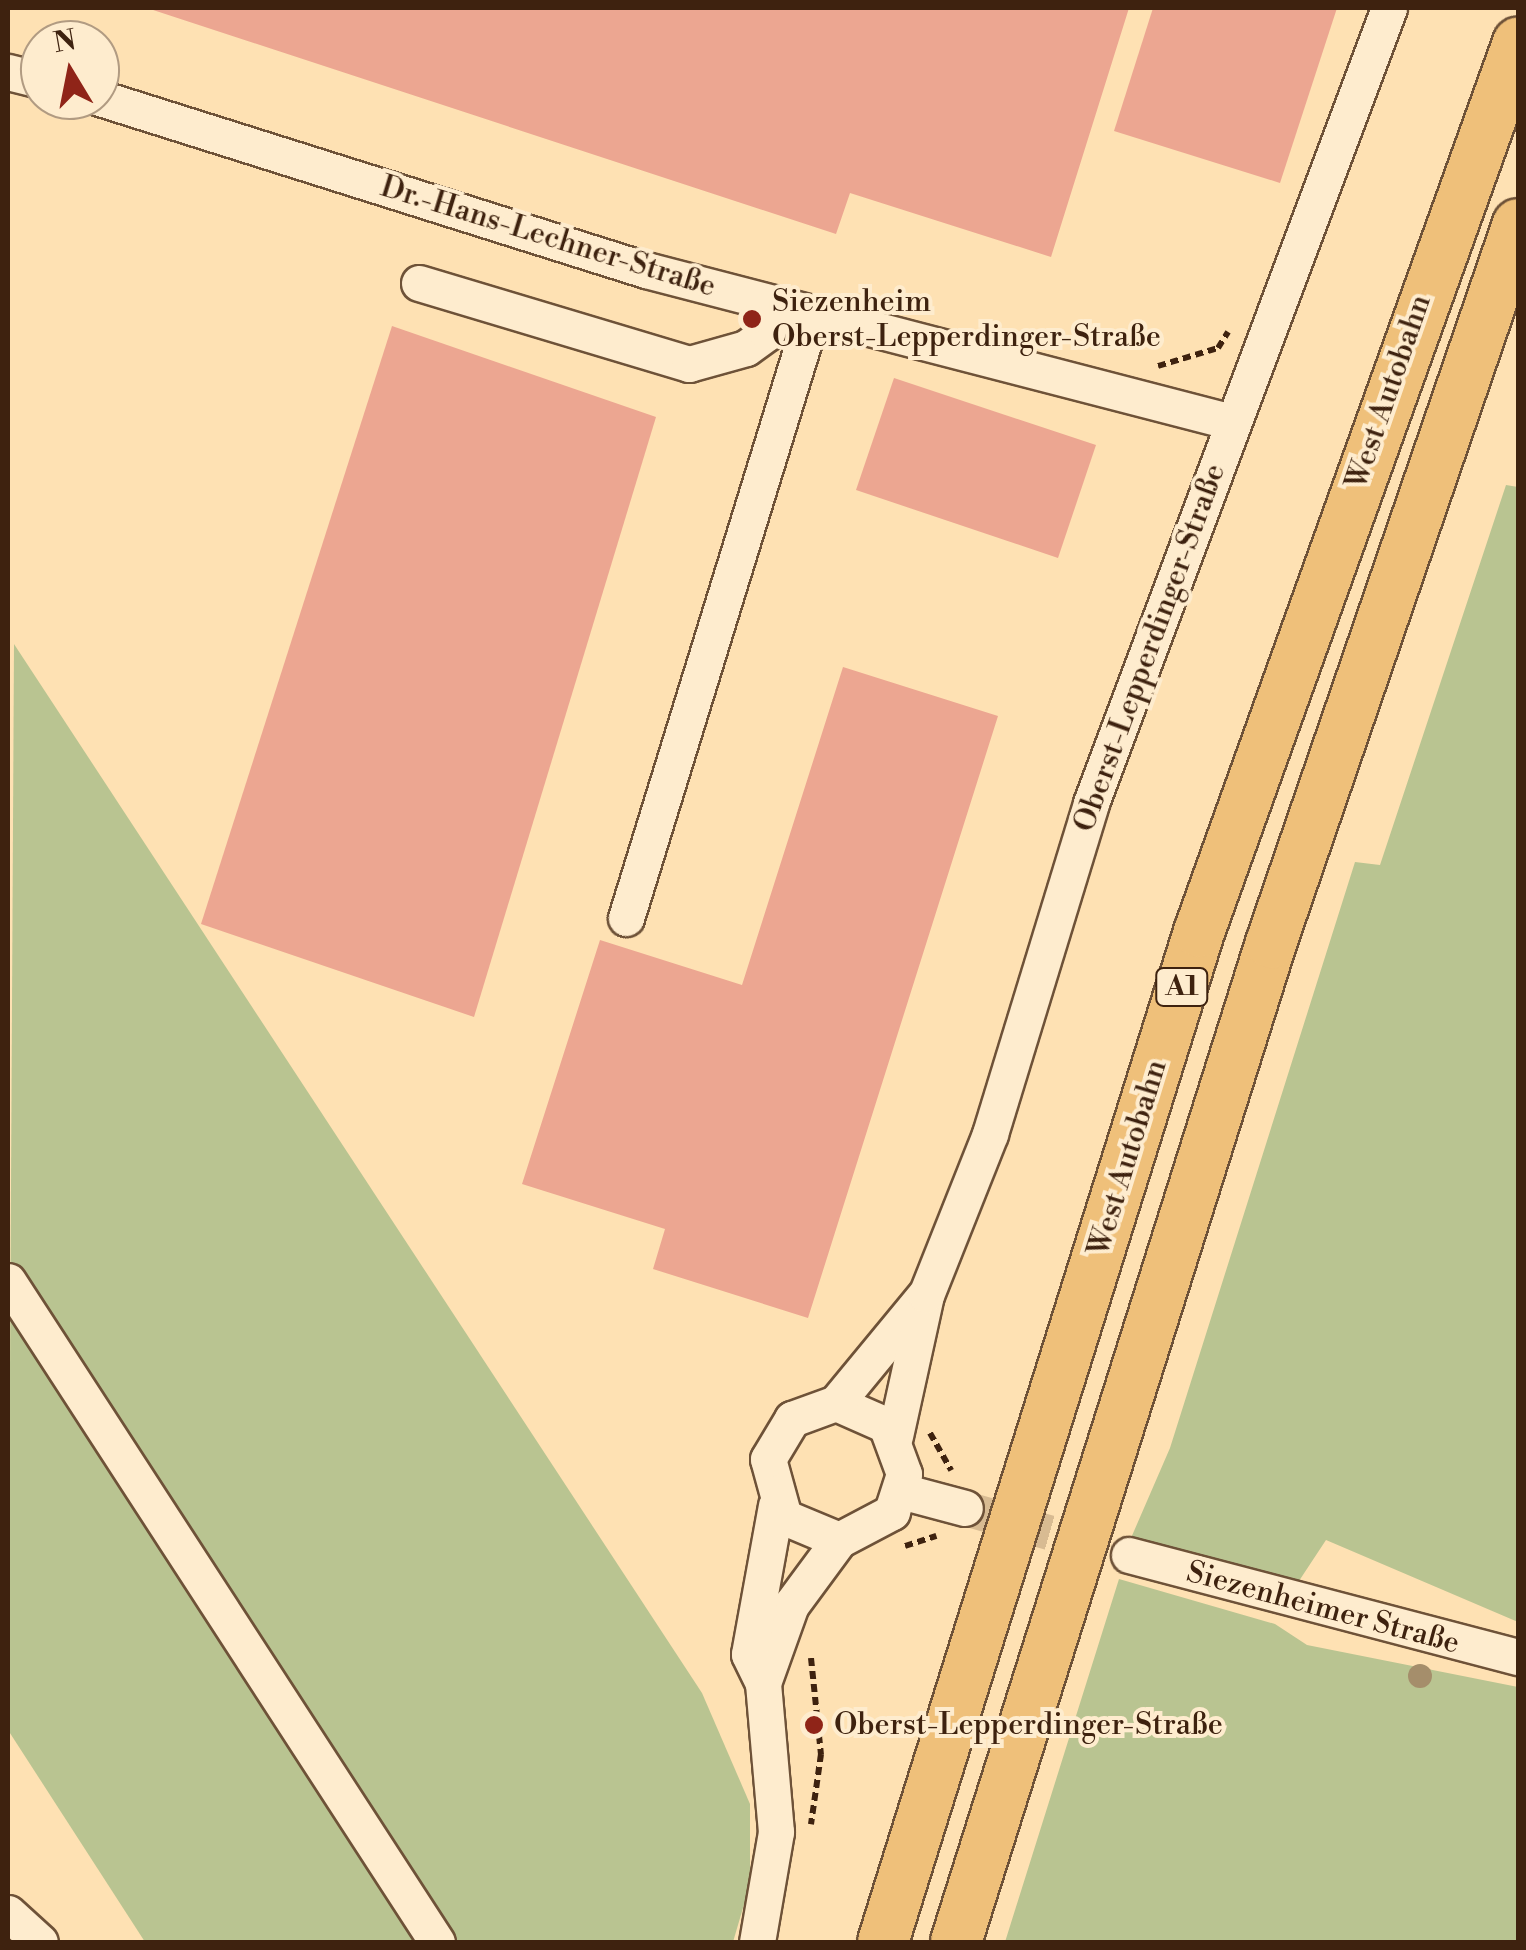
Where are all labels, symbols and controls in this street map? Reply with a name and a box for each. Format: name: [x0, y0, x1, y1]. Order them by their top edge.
north arrow: [20, 20, 120, 120]
text: N: [51, 23, 79, 61]
street label: Dr.-Hans-Lechner-Straße: [376, 169, 720, 305]
place label: Siezenheim Oberst-Lepperdinger-Straße: [772, 284, 1161, 354]
street label: West Autobahn: [1339, 290, 1439, 494]
marker: Siezenheim Oberst-Lepperdinger-Straße: [741, 308, 763, 330]
street label: Oberst-Lepperdinger-Straße: [1067, 459, 1233, 837]
road number: A1: [1154, 964, 1210, 1010]
street label: West Autobahn: [1081, 1056, 1175, 1260]
street label: Siezenheimer Straße: [1183, 1554, 1463, 1662]
place label: Oberst-Lepperdinger-Straße: [834, 1707, 1223, 1743]
marker: Oberst-Lepperdinger-Straße: [803, 1714, 825, 1736]

